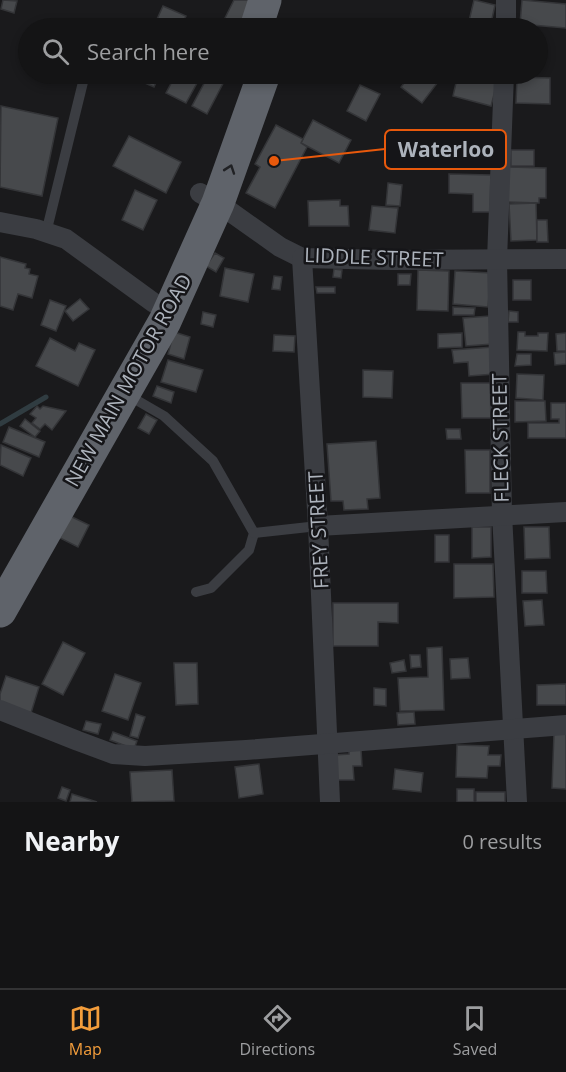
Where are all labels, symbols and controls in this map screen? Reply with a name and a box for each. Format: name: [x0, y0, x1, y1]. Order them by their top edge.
search box: [18, 18, 548, 84]
icon: search: [39, 35, 72, 68]
text: Search here: [87, 36, 210, 66]
callout: Waterloo: [385, 130, 506, 169]
text: Waterloo: [398, 135, 494, 163]
one-way arrow: [223, 164, 236, 175]
street label: LIDDLE STREET: [304, 241, 444, 273]
street label: NEW MAIN MOTOR ROAD: [58, 269, 198, 491]
street label: FLECK STREET: [485, 373, 515, 503]
street label: FREY STREET: [301, 471, 335, 589]
text: Nearby: [24, 823, 119, 859]
text: 0 results: [462, 828, 542, 855]
tab: Map: [69, 1002, 102, 1060]
tab: Directions: [239, 1002, 315, 1060]
tab: Saved: [453, 1002, 497, 1060]

